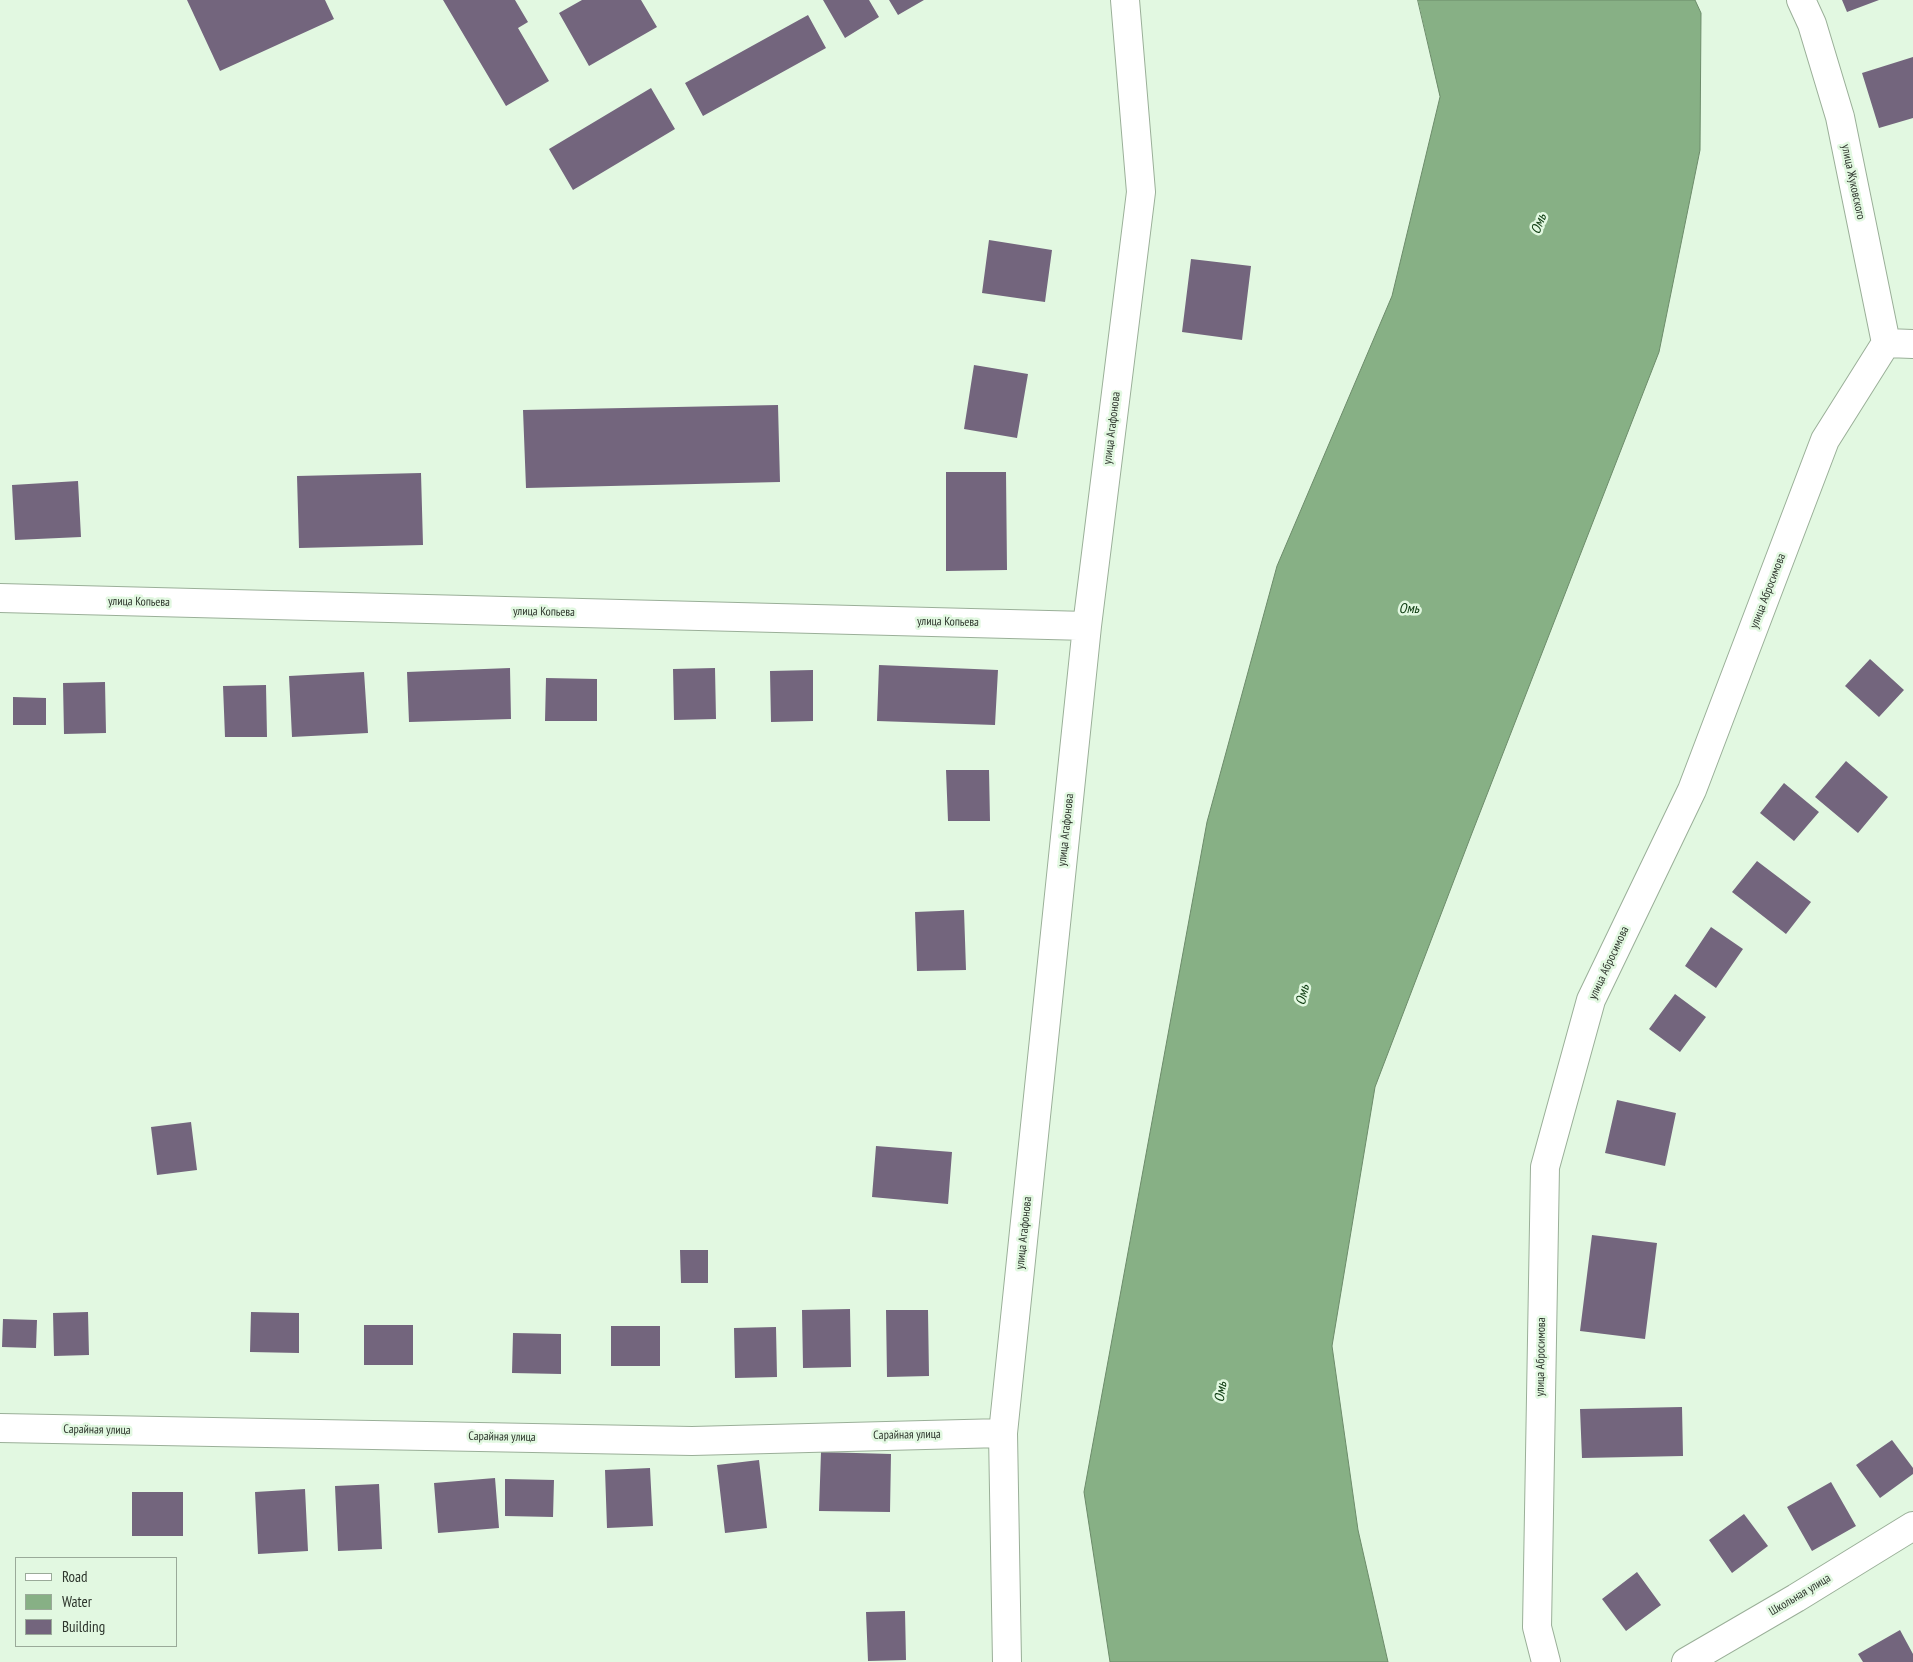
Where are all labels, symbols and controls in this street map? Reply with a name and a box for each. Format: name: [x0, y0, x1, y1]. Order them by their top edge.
street label: улица Жуковского: [1838, 143, 1868, 221]
water label: Омь: [1527, 211, 1551, 237]
street label: улица Агафонова: [1100, 391, 1124, 465]
street label: улица Абросимова: [1747, 552, 1789, 630]
street label: улица Копьева: [108, 594, 170, 610]
water label: Омь: [1399, 601, 1419, 617]
street label: улица Копьева: [513, 604, 575, 620]
street label: улица Копьева: [917, 614, 979, 630]
street label: улица Агафонова: [1055, 793, 1077, 867]
street label: улица Абросимова: [1586, 924, 1632, 1002]
water label: Омь: [1293, 983, 1313, 1007]
street label: улица Агафонова: [1013, 1196, 1035, 1270]
street label: улица Абросимова: [1533, 1317, 1549, 1397]
water label: Омь: [1211, 1381, 1231, 1403]
street label: Сарайная улица: [63, 1422, 131, 1438]
street label: Сарайная улица: [873, 1427, 941, 1443]
street label: Сарайная улица: [468, 1429, 536, 1445]
legend: [15, 1557, 178, 1647]
text: Road: [62, 1567, 88, 1586]
street label: Школьная улица: [1767, 1571, 1833, 1619]
text: Water: [62, 1592, 92, 1611]
text: Building: [62, 1617, 105, 1636]

